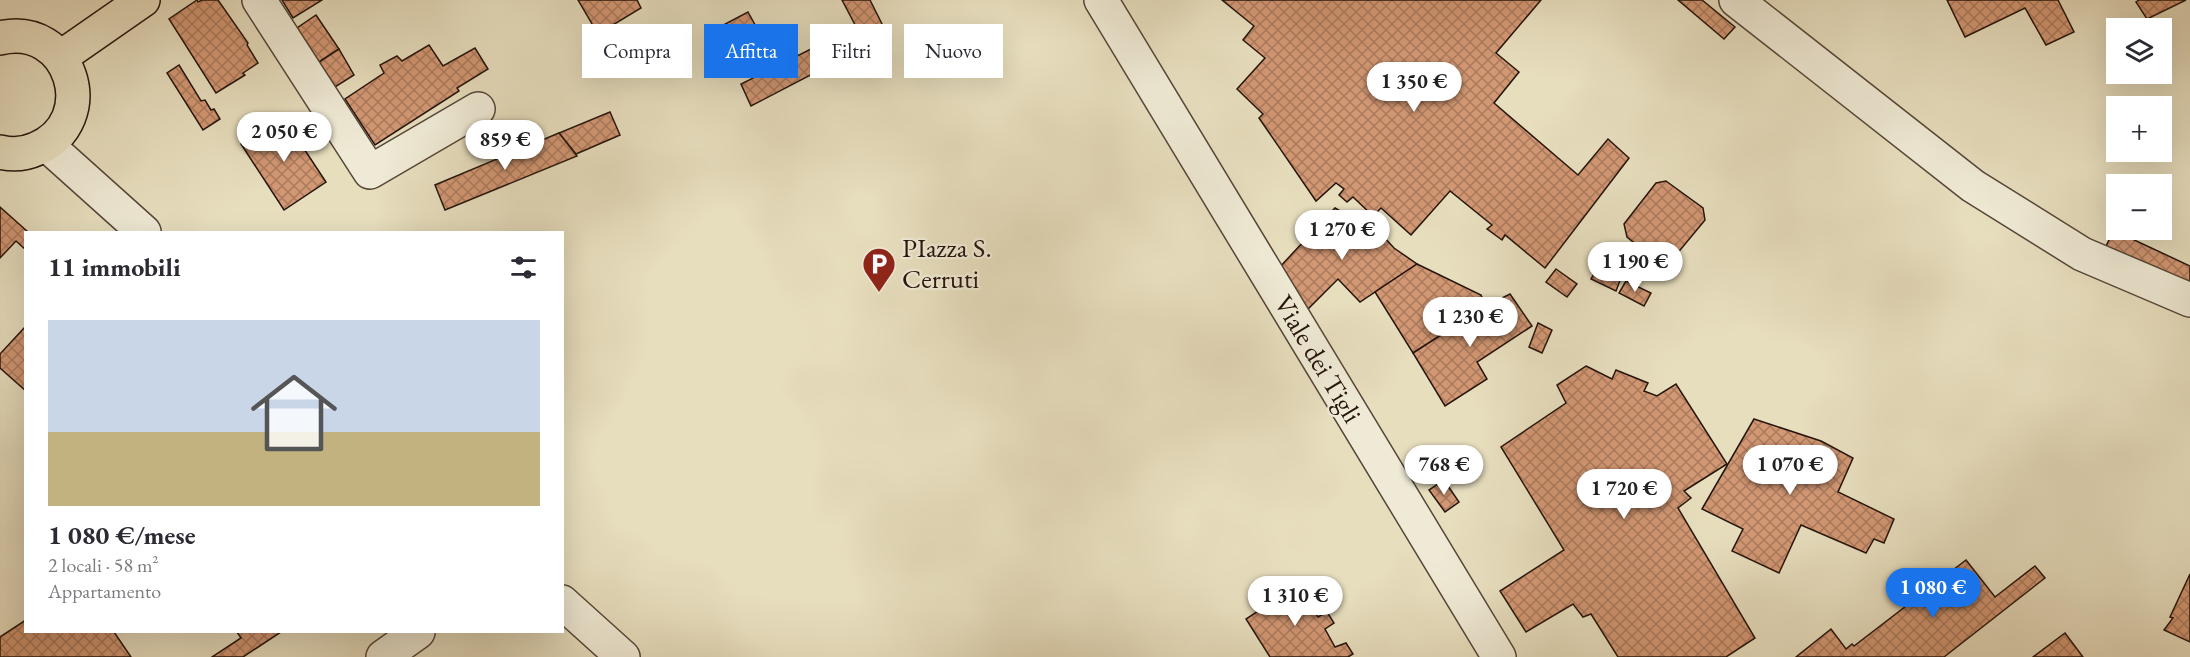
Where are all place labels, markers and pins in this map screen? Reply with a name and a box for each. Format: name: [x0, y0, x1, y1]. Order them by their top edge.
pin: 1 350 €: [1359, 62, 1469, 113]
pin: 2 050 €: [229, 112, 339, 163]
pin: 859 €: [463, 120, 547, 171]
pin: 1 270 €: [1287, 210, 1397, 261]
place label: PIazza S. Cerruti: [902, 230, 992, 296]
pin: 1 190 €: [1580, 242, 1690, 293]
parking icon: PIazza S. Cerruti: [861, 246, 897, 293]
pin: 1 230 €: [1415, 297, 1525, 348]
pin: 768 €: [1402, 445, 1486, 496]
pin: 1 070 €: [1735, 445, 1845, 496]
pin: 1 720 €: [1569, 469, 1679, 520]
pin: 1 080 €: [1878, 568, 1988, 619]
pin: 1 310 €: [1240, 576, 1350, 627]

